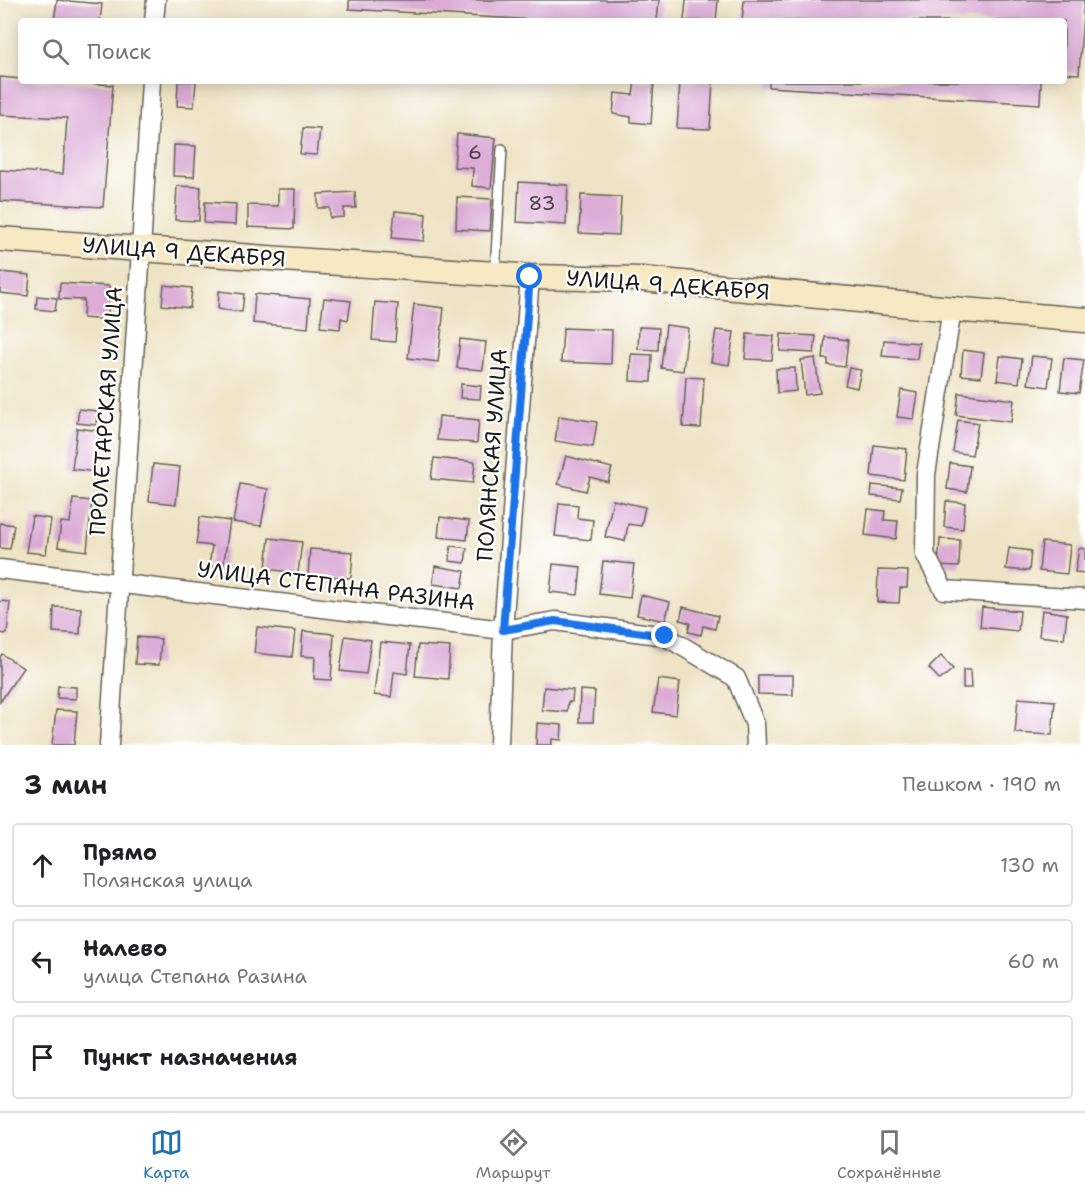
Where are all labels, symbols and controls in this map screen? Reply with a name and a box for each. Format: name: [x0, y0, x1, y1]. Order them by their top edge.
search box: [18, 18, 1067, 84]
icon: search: [39, 35, 72, 68]
text: Поиск: [87, 37, 151, 66]
house number: 6: [468, 139, 482, 165]
house number: 83: [529, 190, 555, 216]
street label: УЛИЦА 9 ДЕКАБРЯ: [81, 230, 287, 274]
route start: [516, 263, 542, 289]
street label: УЛИЦА 9 ДЕКАБРЯ: [565, 263, 771, 307]
street label: ПРОЛЕТАРСКАЯ УЛИЦА: [83, 286, 129, 536]
street label: ПОЛЯНСКАЯ УЛИЦА: [470, 348, 514, 562]
street label: УЛИЦА СТЕПАНА РАЗИНА: [196, 555, 476, 617]
route end: [651, 622, 677, 648]
text: 3 мин: [24, 767, 107, 802]
text: Пешком · 190 m: [903, 771, 1061, 797]
text: Прямо: [83, 838, 157, 867]
icon: ahead: [26, 849, 59, 882]
text: 130 m: [1000, 852, 1059, 878]
text: Полянская улица: [83, 867, 253, 893]
text: Налево: [83, 934, 167, 963]
icon: left: [26, 945, 59, 978]
text: 60 m: [1007, 948, 1059, 974]
text: улица Степана Разина: [83, 963, 307, 989]
icon: arrive: [26, 1041, 59, 1074]
text: Пункт назначения: [83, 1043, 297, 1072]
tab: Карта: [143, 1126, 189, 1183]
tab: Маршрут: [476, 1126, 550, 1183]
tab: Сохранённые: [837, 1126, 942, 1183]

